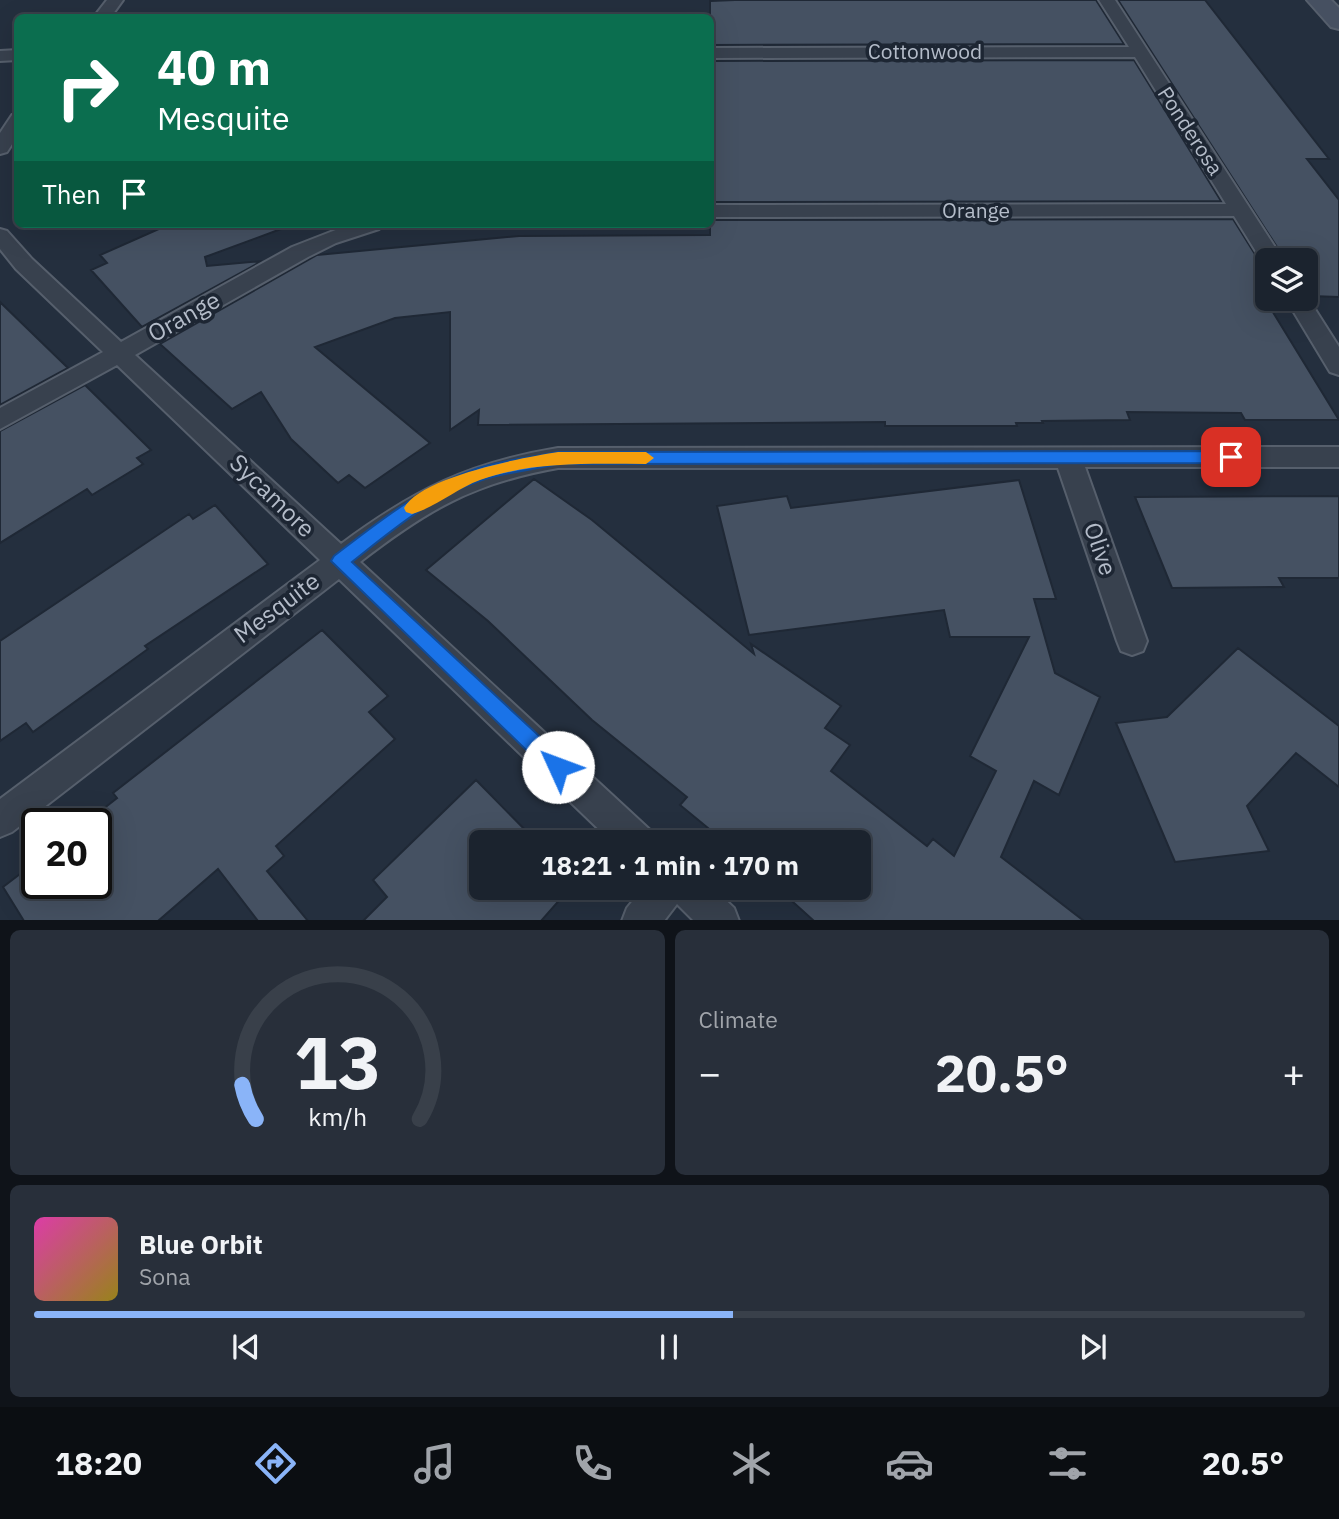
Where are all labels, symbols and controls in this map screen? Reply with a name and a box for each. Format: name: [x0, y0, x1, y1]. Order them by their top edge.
text: 40 m: [157, 35, 271, 98]
street label: Cottonwood: [868, 37, 982, 65]
icon: right: [42, 42, 133, 133]
street label: Ponderosa: [1152, 81, 1230, 180]
text: Mesquite: [157, 97, 290, 139]
icon: arrive: [115, 175, 153, 213]
text: Then: [42, 177, 101, 211]
street label: Orange: [942, 196, 1010, 224]
map controls: [1255, 248, 1318, 311]
button: layers: [1255, 248, 1318, 311]
street label: Orange: [142, 283, 225, 349]
pin: [1201, 427, 1261, 487]
icon: arrive: [1212, 438, 1250, 476]
street label: Sycamore: [223, 447, 322, 544]
street label: Olive: [1077, 518, 1125, 580]
street label: Mesquite: [227, 565, 326, 650]
position arrow: [521, 730, 595, 804]
speed limit sign: 20: [21, 808, 112, 899]
text: 18:21 · 1 min · 170 m: [541, 848, 799, 882]
text: Climate: [699, 1004, 778, 1034]
text: 13: [294, 1014, 381, 1109]
text: 20.5°: [935, 1039, 1069, 1106]
text: −: [699, 1048, 721, 1097]
text: +: [1282, 1048, 1305, 1097]
text: km/h: [308, 1099, 367, 1132]
text: Blue Orbit: [139, 1227, 263, 1261]
text: Sona: [139, 1261, 191, 1291]
icon: previous: [227, 1328, 265, 1366]
icon: pause: [650, 1328, 688, 1366]
icon: next: [1074, 1328, 1112, 1366]
icon: directions: [251, 1439, 300, 1488]
icon: music: [410, 1439, 459, 1488]
icon: phone: [568, 1439, 617, 1488]
icon: climate: [727, 1439, 776, 1488]
icon: car: [885, 1439, 934, 1488]
icon: filters: [1043, 1439, 1092, 1488]
text: 18:20: [55, 1442, 142, 1484]
text: 20.5°: [1202, 1442, 1284, 1484]

